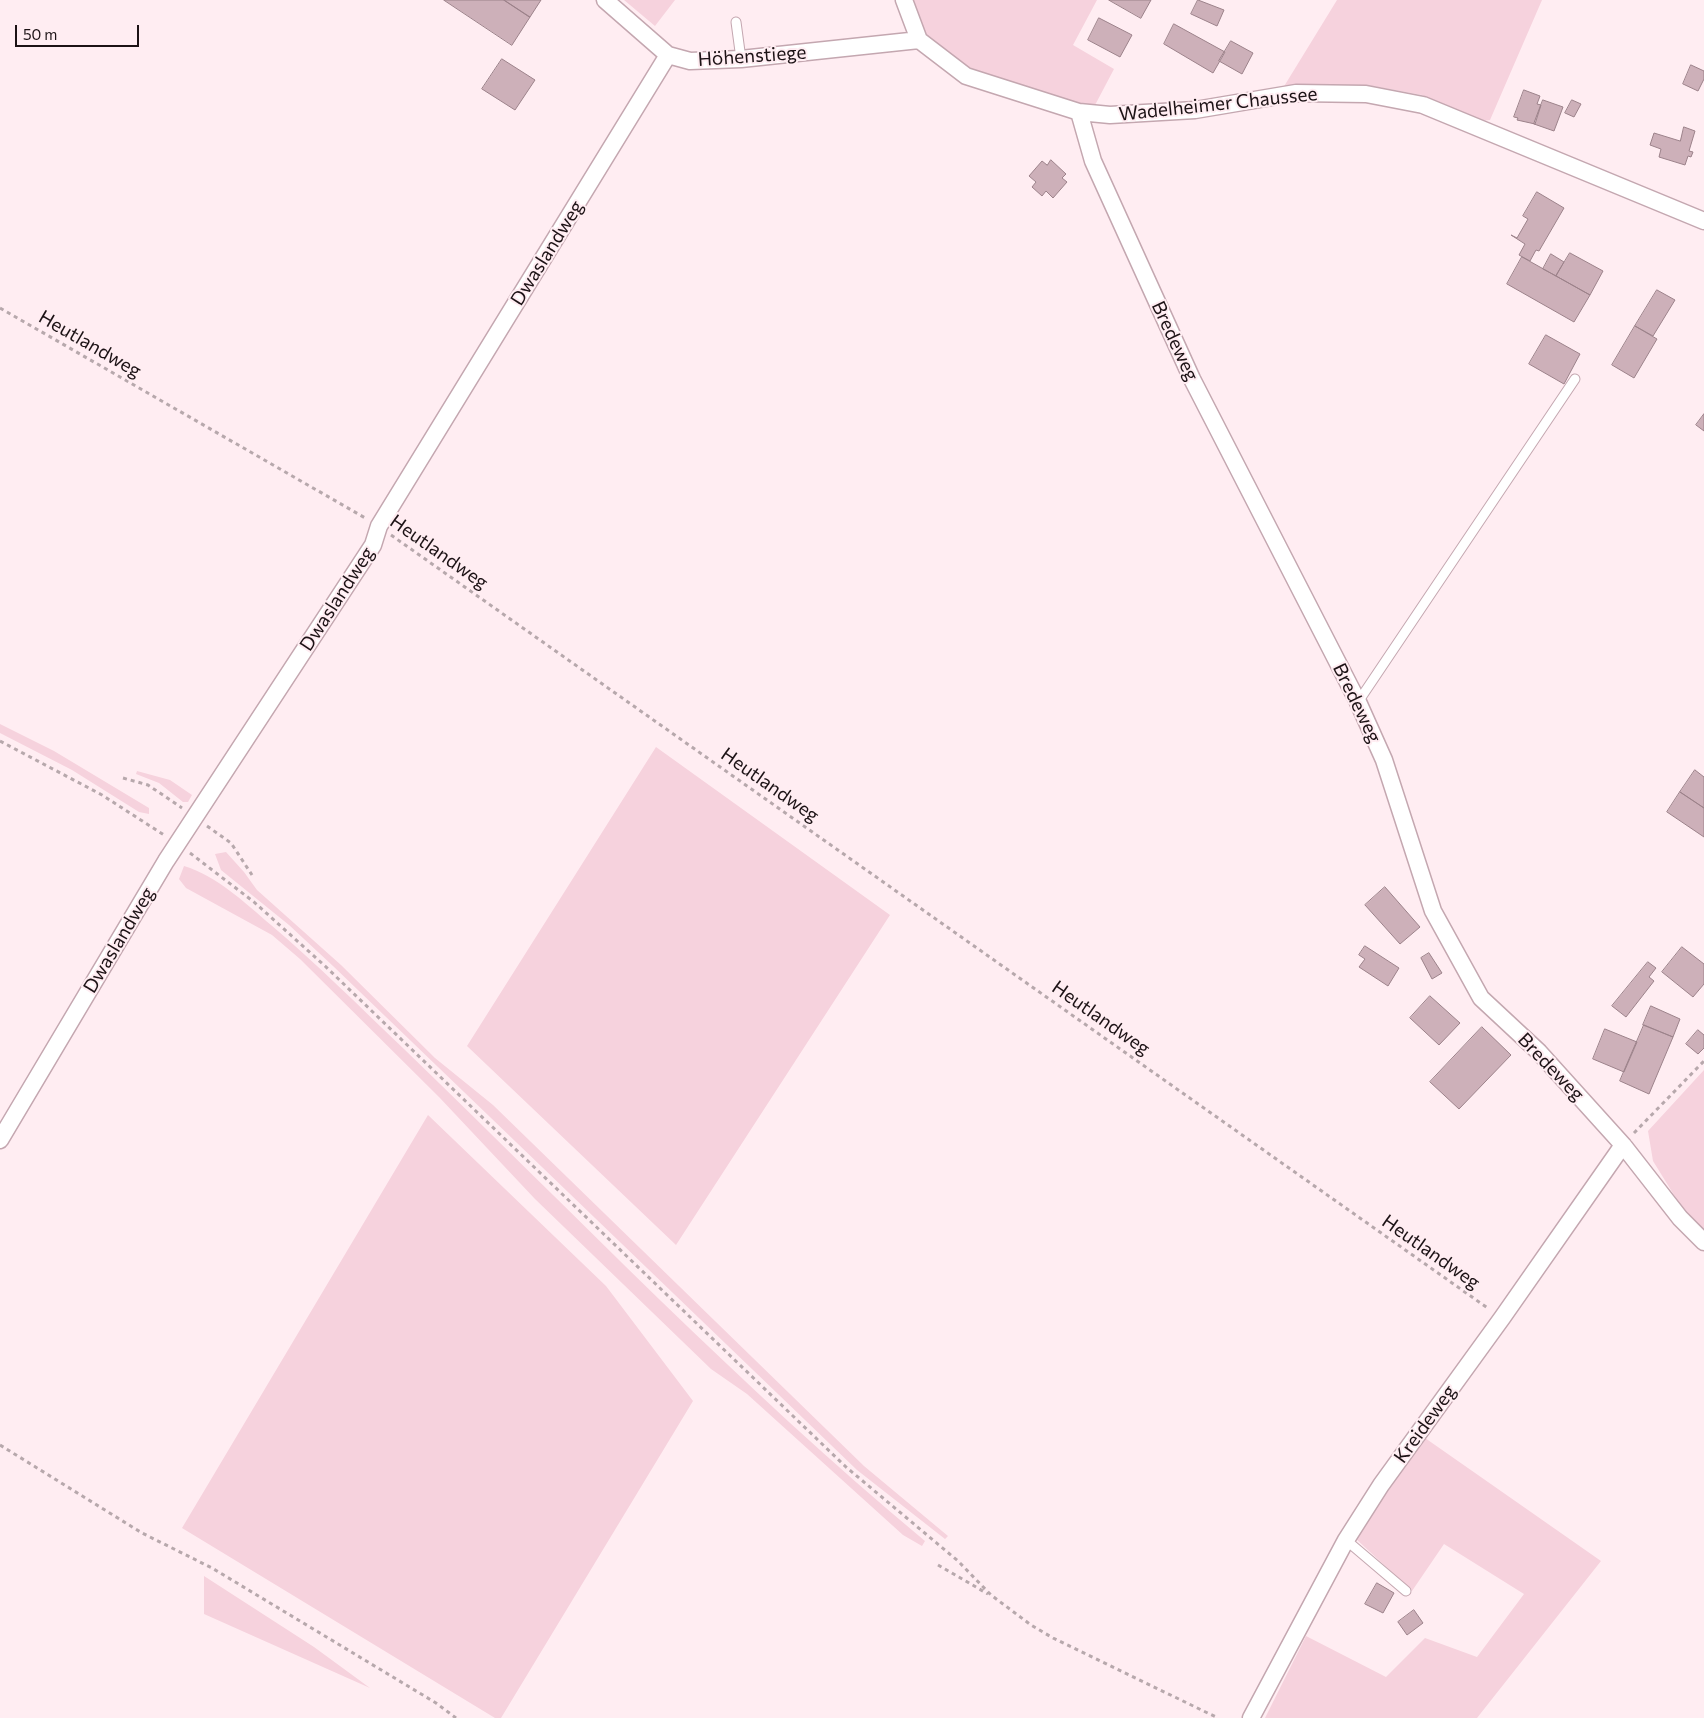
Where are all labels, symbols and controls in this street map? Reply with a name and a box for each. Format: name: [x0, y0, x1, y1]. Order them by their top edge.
scale bar: [18, 15, 141, 47]
text: 50 m: [23, 25, 57, 43]
street label: Höhenstiege: [697, 41, 807, 71]
street label: Wadelheimer Chaussee: [1118, 82, 1318, 126]
street label: Dwaslandweg: [506, 196, 588, 310]
street label: Bredeweg: [1147, 297, 1203, 385]
street label: Heutlandweg: [35, 306, 145, 382]
street label: Heutlandweg: [386, 510, 492, 594]
street label: Dwaslandweg: [295, 543, 379, 655]
street label: Bredeweg: [1328, 660, 1386, 746]
street label: Heutlandweg: [717, 743, 823, 827]
street label: Dwaslandweg: [78, 883, 160, 997]
street label: Heutlandweg: [1048, 976, 1154, 1060]
street label: Bredeweg: [1513, 1028, 1589, 1106]
street label: Heutlandweg: [1378, 1210, 1484, 1294]
street label: Kreideweg: [1389, 1381, 1461, 1467]

